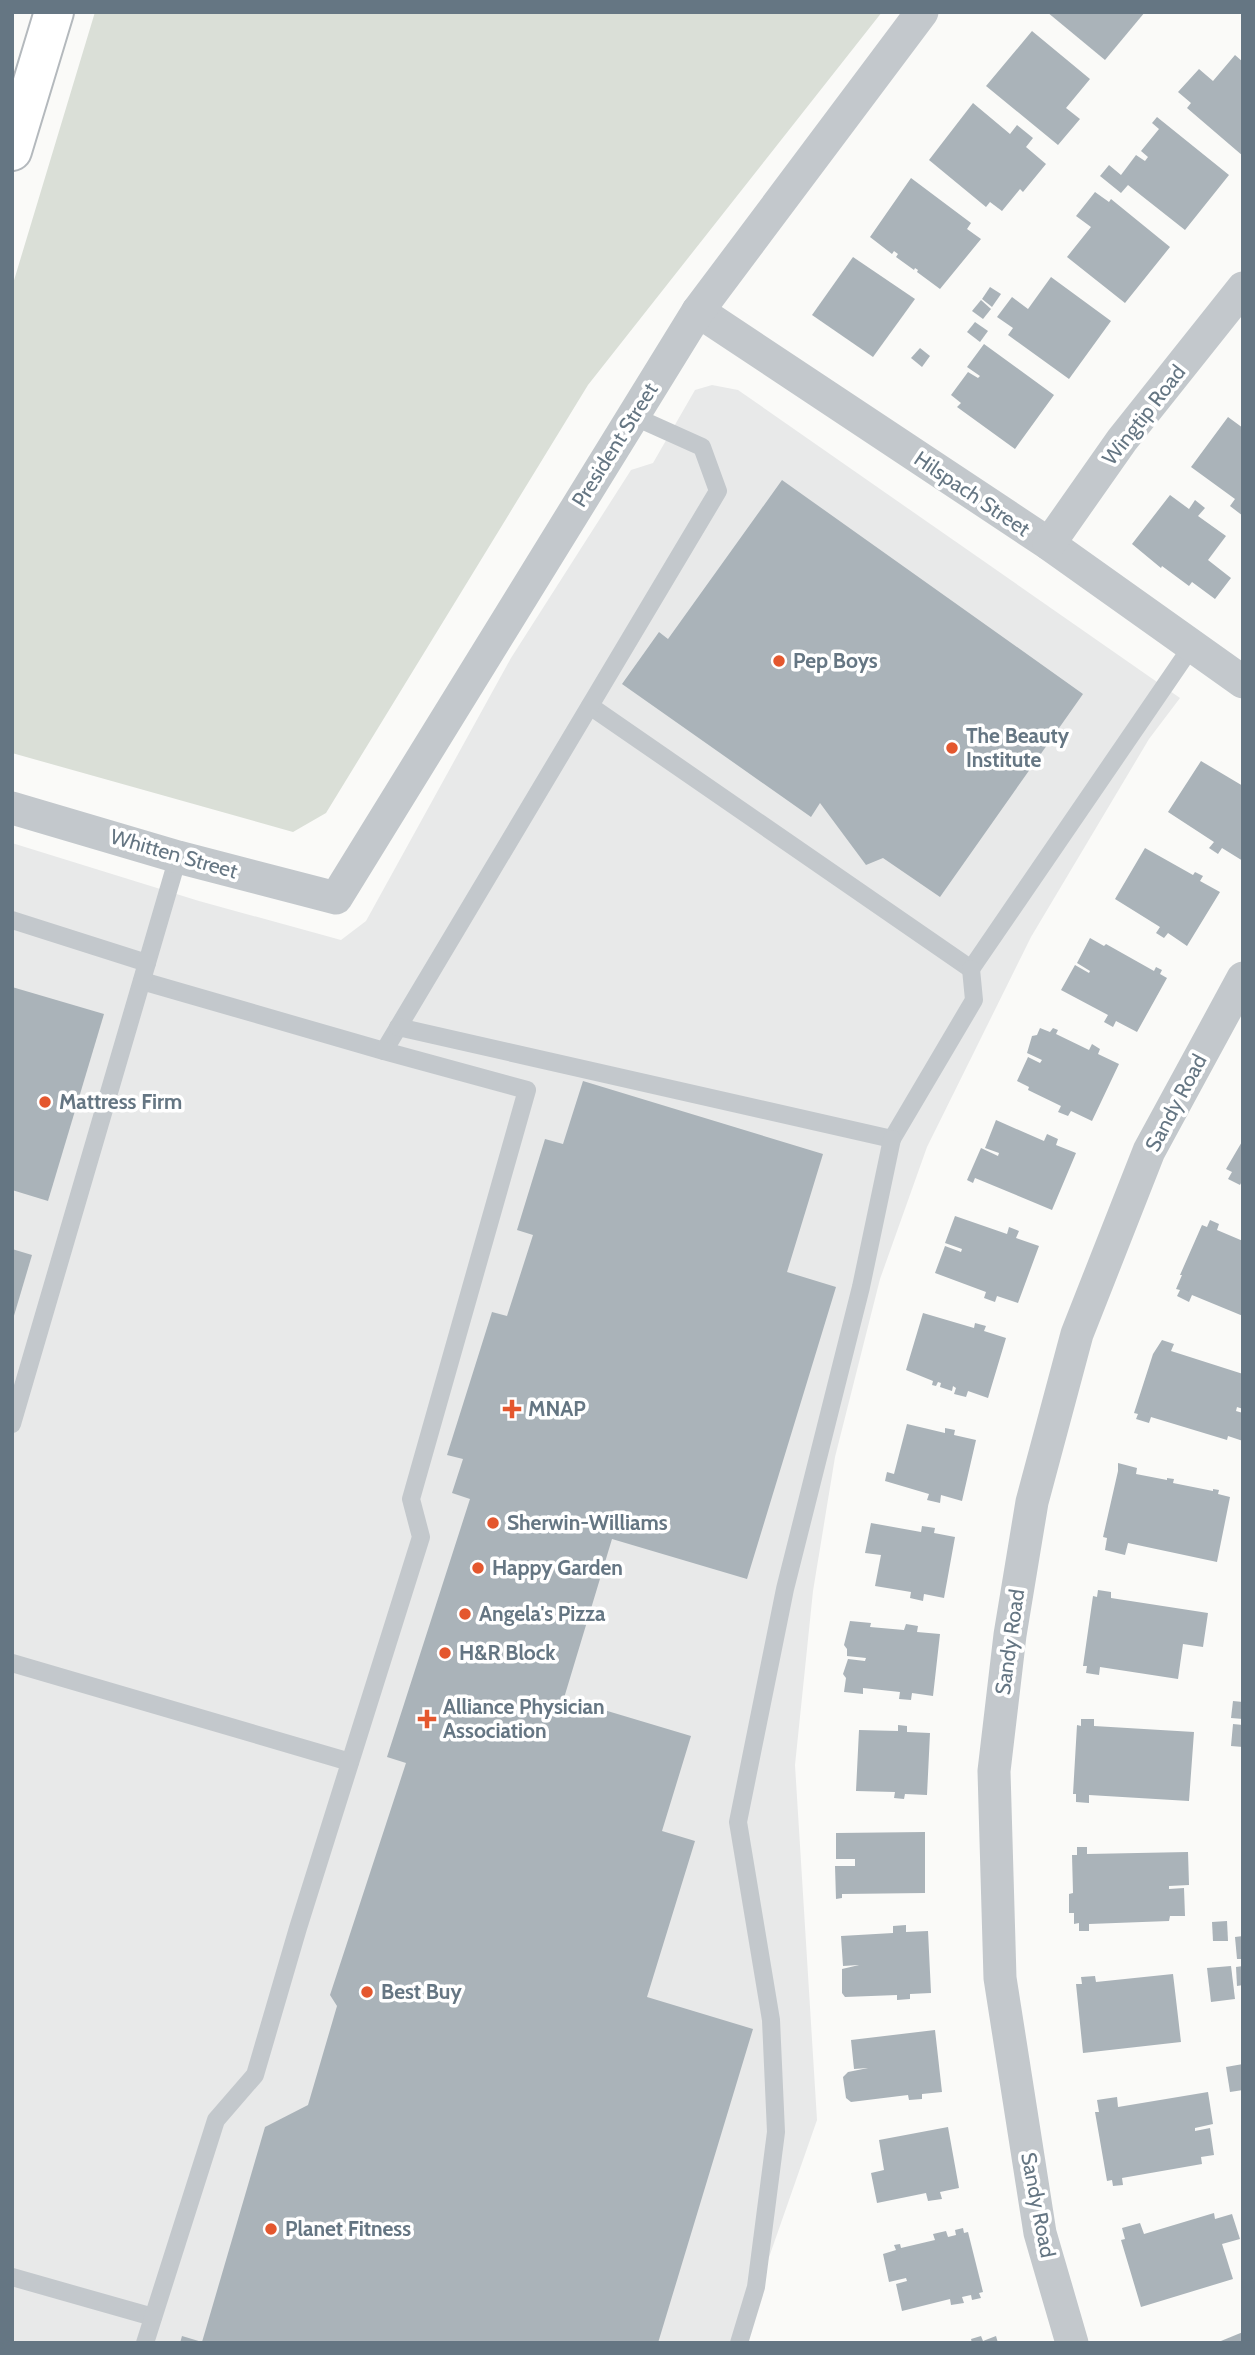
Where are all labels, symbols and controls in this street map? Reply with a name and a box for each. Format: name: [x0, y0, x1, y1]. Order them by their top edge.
street label: Wingtip Road: [1097, 360, 1190, 470]
street label: President Street: [566, 378, 663, 512]
street label: Hilspach Street: [910, 446, 1035, 541]
place label: Pep Boys: [793, 648, 878, 673]
marker: Pep Boys: [771, 653, 787, 669]
place label: The Beauty Institute: [966, 723, 1070, 772]
marker: The Beauty Institute: [944, 740, 960, 756]
street label: Whitten Street: [108, 823, 241, 884]
street label: Sandy Road: [1139, 1050, 1212, 1156]
place label: Mattress Firm: [59, 1089, 182, 1114]
marker: Mattress Firm: [37, 1094, 53, 1110]
place label: MNAP: [528, 1396, 586, 1421]
marker: MNAP: [502, 1399, 522, 1419]
place label: Sherwin-Williams: [507, 1510, 668, 1535]
marker: Sherwin-Williams: [485, 1515, 501, 1531]
place label: Happy Garden: [492, 1555, 623, 1580]
marker: Happy Garden: [470, 1560, 486, 1576]
street label: Sandy Road: [990, 1587, 1029, 1696]
place label: Angela's Pizza: [479, 1601, 606, 1626]
marker: Angela's Pizza: [457, 1606, 473, 1622]
place label: H&R Block: [459, 1640, 556, 1665]
marker: H&R Block: [437, 1645, 453, 1661]
place label: Alliance Physician Association: [443, 1694, 604, 1743]
marker: Alliance Physician Association: [417, 1709, 437, 1729]
place label: Best Buy: [381, 1979, 462, 2004]
marker: Best Buy: [359, 1984, 375, 2000]
street label: Sandy Road: [1016, 2150, 1061, 2260]
place label: Planet Fitness: [285, 2216, 411, 2241]
marker: Planet Fitness: [263, 2221, 279, 2237]

